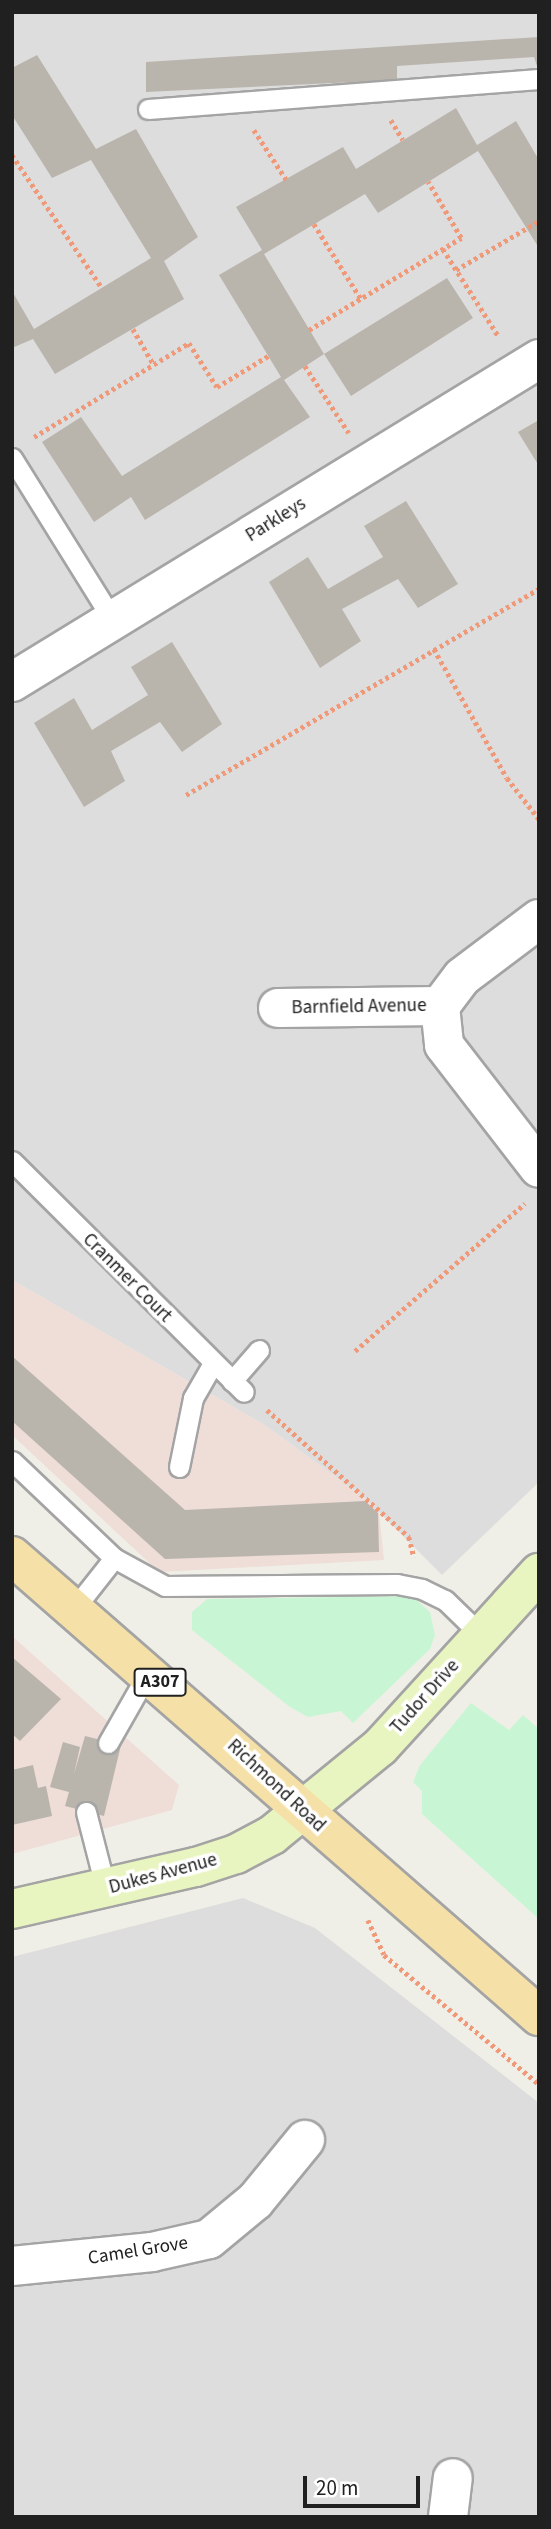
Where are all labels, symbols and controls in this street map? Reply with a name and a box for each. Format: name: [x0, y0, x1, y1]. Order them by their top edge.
street label: Parkleys: [242, 493, 310, 547]
street label: Barnfield Avenue: [291, 994, 427, 1020]
street label: Cranmer Court: [78, 1229, 176, 1327]
street label: Tudor Drive: [386, 1655, 464, 1739]
road number: A307: [132, 1667, 188, 1696]
street label: Richmond Road: [222, 1735, 330, 1837]
street label: Dukes Avenue: [107, 1849, 219, 1899]
street label: Camel Grove: [86, 2232, 190, 2270]
scale bar: [306, 2462, 423, 2506]
text: 20 m: [316, 2473, 358, 2503]

